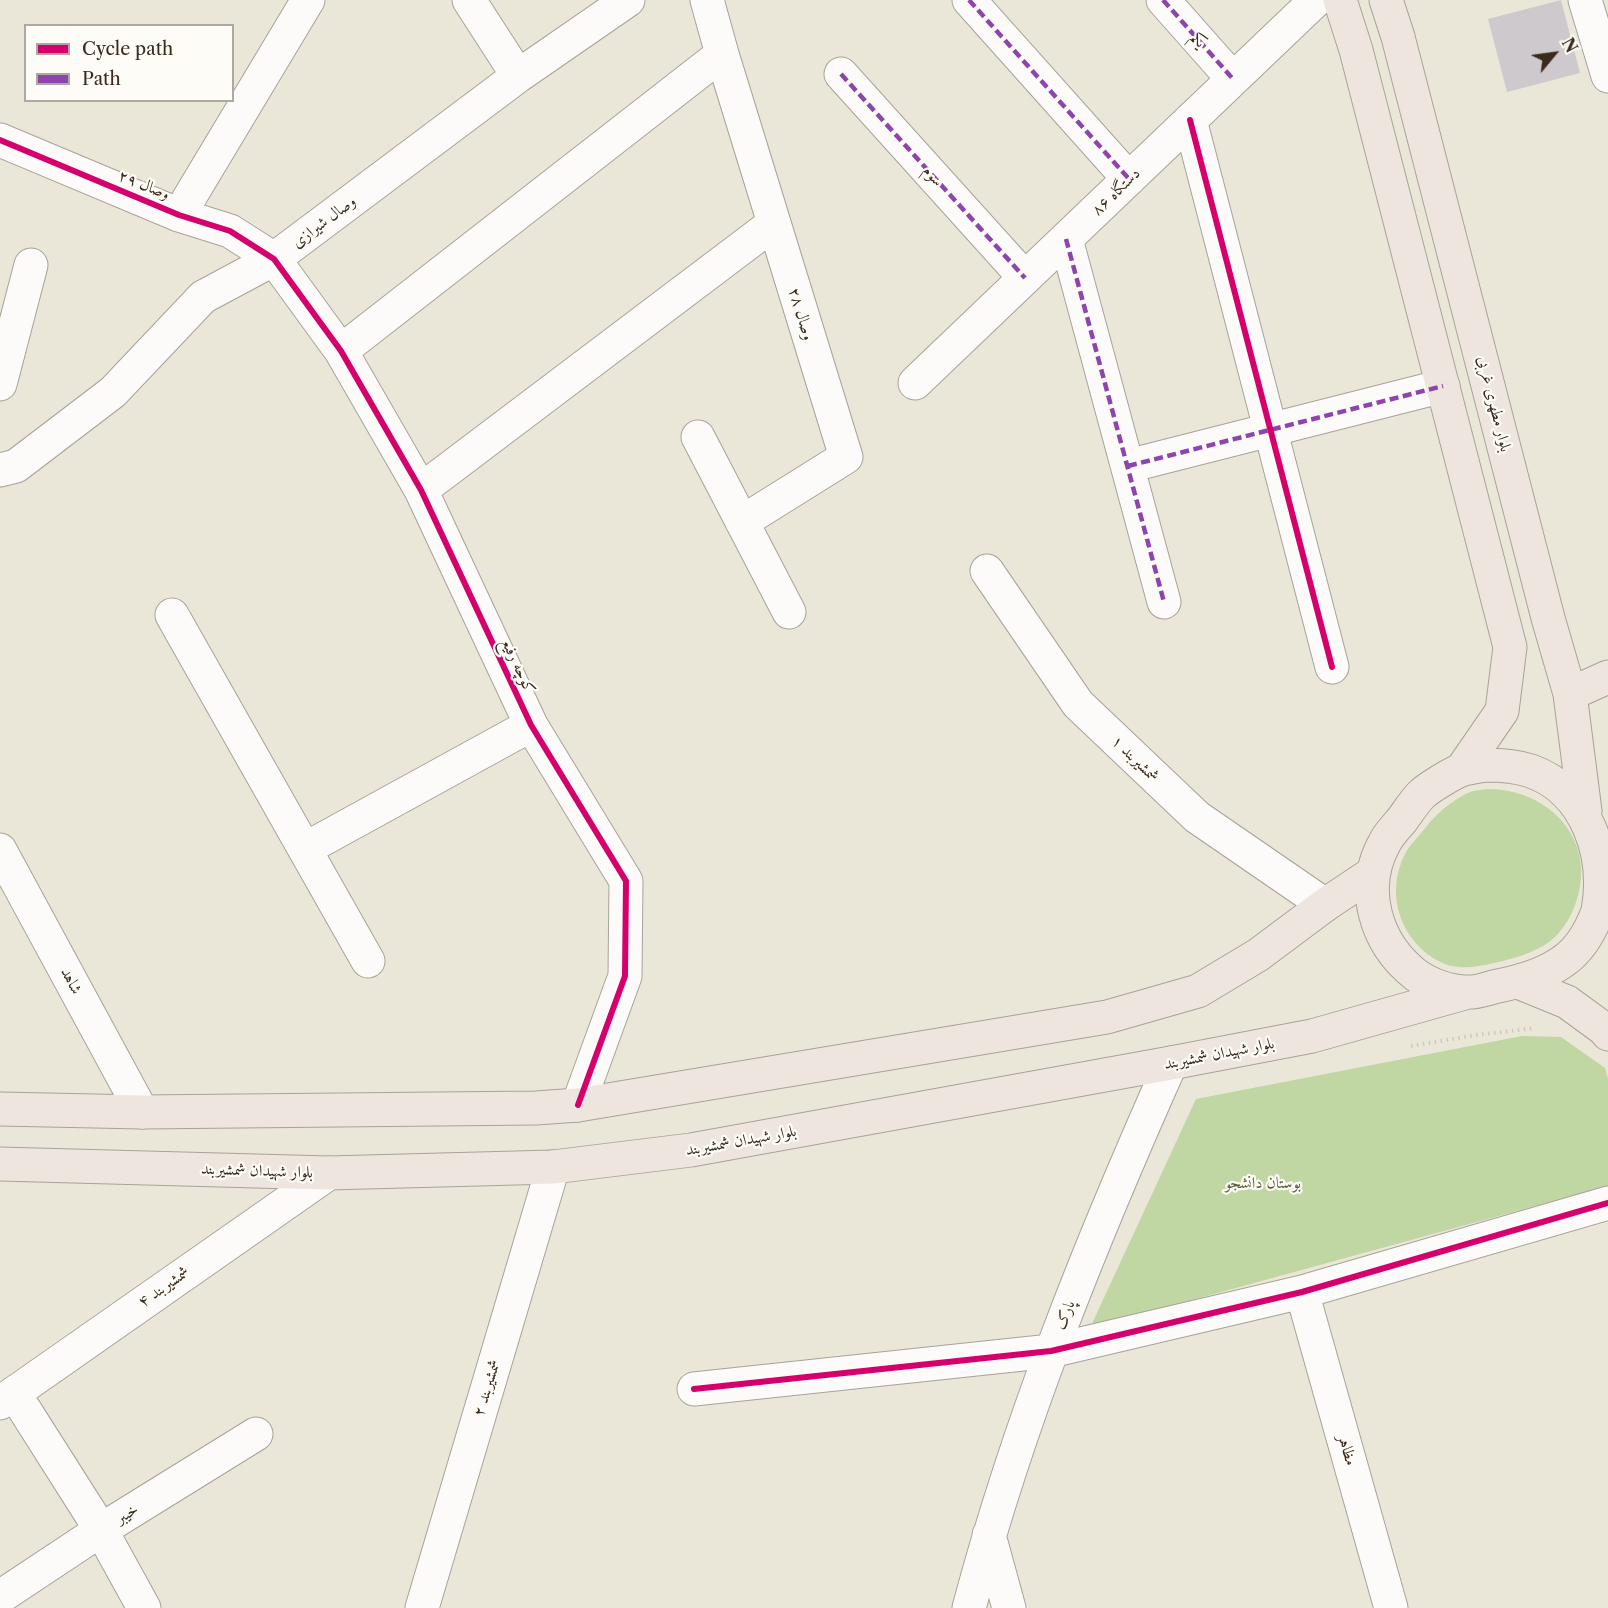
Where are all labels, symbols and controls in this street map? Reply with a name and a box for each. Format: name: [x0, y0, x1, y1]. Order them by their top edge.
legend: [24, 24, 234, 102]
north arrow: [1524, 24, 1584, 84]
street label: یکم: [1186, 28, 1210, 52]
text: N: [1558, 34, 1582, 56]
text: Cycle path: [82, 38, 173, 60]
text: Path: [82, 68, 121, 90]
street label: سوم: [919, 161, 947, 191]
street label: دستگاه ۸۶: [1088, 164, 1144, 220]
street label: وصال ۲۹: [115, 166, 173, 204]
street label: وصال شیرازی: [288, 192, 360, 252]
street label: وصال ۲۸: [784, 285, 818, 343]
street label: بلوار مطهری غربی: [1473, 354, 1515, 454]
street label: کوچه رفیع: [497, 635, 539, 697]
street label: شمشیربند ۱: [1107, 732, 1163, 786]
street label: شاهد: [56, 964, 86, 998]
street label: بلوار شهیدان شمشیربند: [1162, 1034, 1276, 1074]
street label: بلوار شهیدان شمشیربند: [684, 1122, 798, 1160]
street label: بلوار شهیدان شمشیربند: [201, 1159, 313, 1183]
park label: بوستان دانشجو: [1225, 1173, 1301, 1193]
street label: شمشیربند ۴: [135, 1262, 193, 1312]
street label: پارک: [1050, 1298, 1080, 1332]
street label: شمشیربند ۲: [469, 1357, 505, 1419]
street label: مظاهر: [1333, 1432, 1361, 1468]
street label: خیبر: [112, 1500, 142, 1528]

